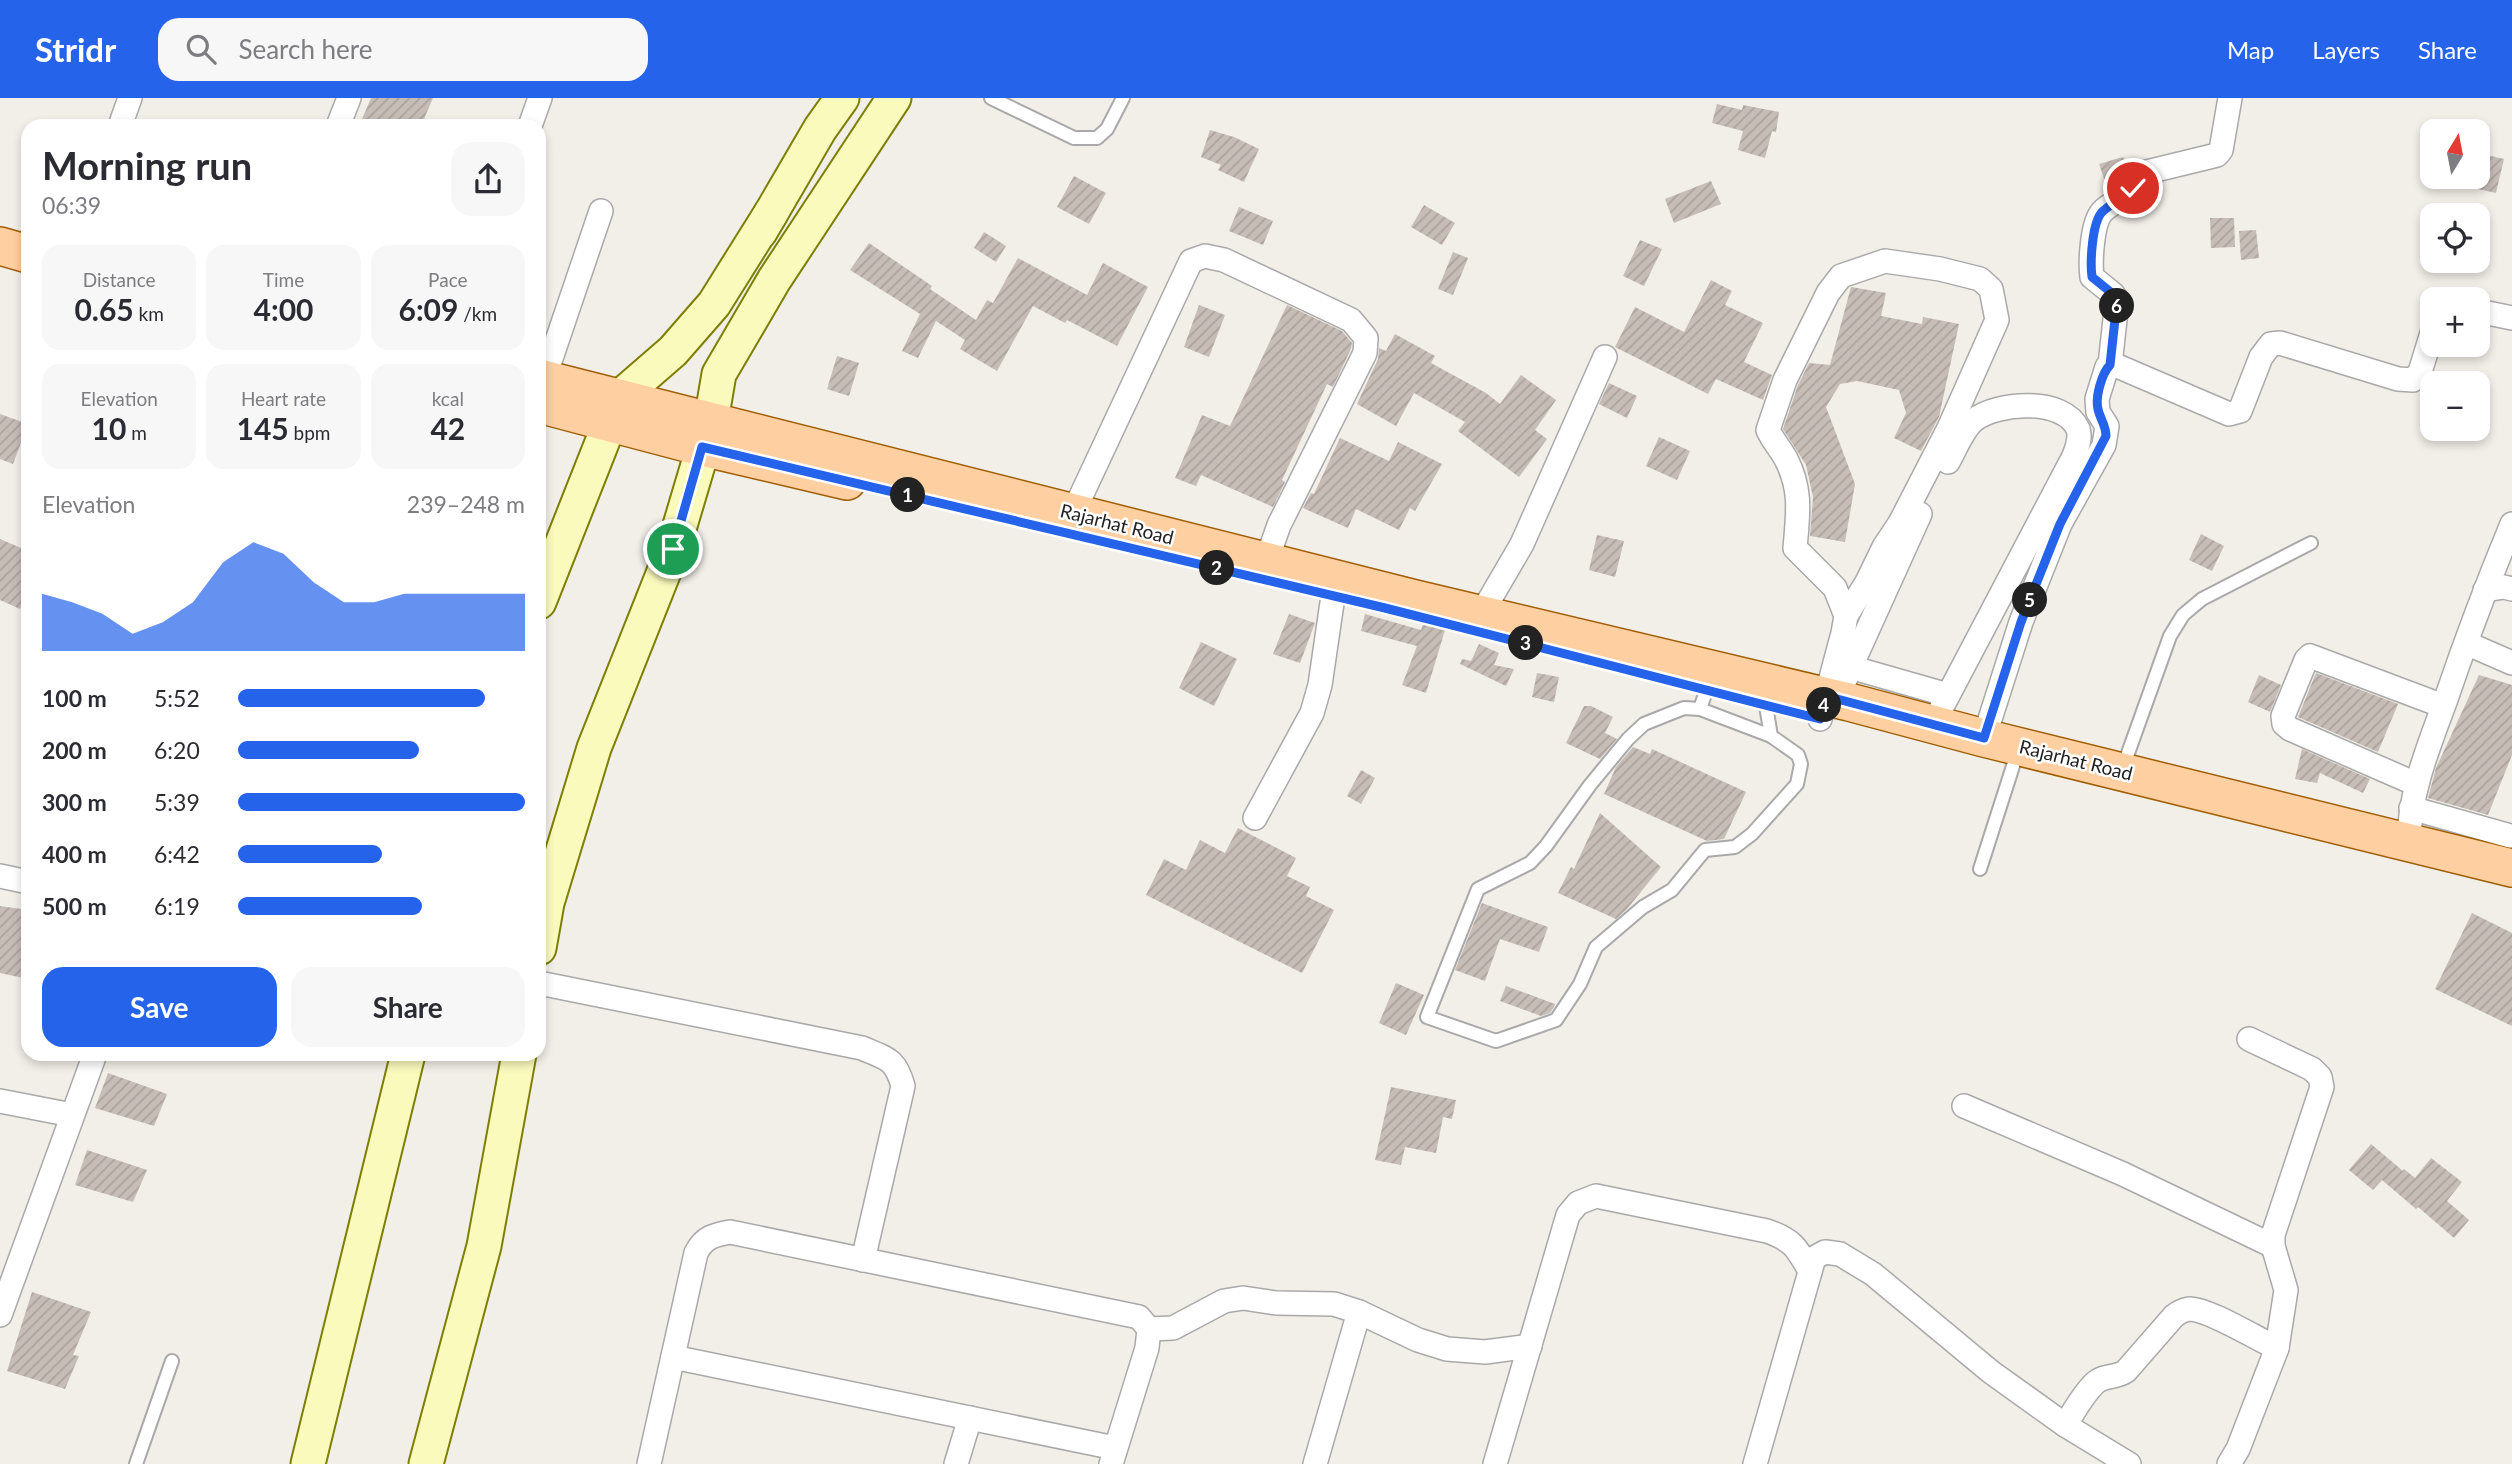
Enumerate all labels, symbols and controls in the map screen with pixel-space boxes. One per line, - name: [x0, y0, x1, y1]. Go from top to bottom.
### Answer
- search box: [158, 18, 648, 81]
- text: Stridr: [35, 29, 116, 69]
- icon: search: [182, 30, 220, 68]
- text: Search here: [238, 33, 372, 65]
- text: Map: [2227, 35, 2274, 64]
- text: Layers: [2312, 35, 2380, 64]
- text: Share: [2418, 35, 2477, 64]
- north arrow: [2420, 119, 2490, 189]
- map controls: [2420, 119, 2490, 441]
- text: Morning run: [42, 142, 252, 188]
- button: share: [451, 142, 525, 216]
- pin: [2103, 158, 2163, 218]
- icon: check: [2114, 169, 2152, 207]
- text: 06:39: [42, 191, 101, 219]
- button: locate: [2420, 203, 2490, 273]
- text: Distance: [83, 268, 156, 291]
- text: Time: [263, 268, 304, 291]
- text: Pace: [428, 268, 468, 291]
- button: +: [2420, 287, 2490, 357]
- pin: 6: [2100, 288, 2134, 324]
- text: 0.65: [74, 291, 134, 327]
- text: 4:00: [254, 291, 313, 327]
- text: 6:09: [398, 291, 458, 327]
- text: 6: [2111, 294, 2122, 317]
- text: km: [134, 302, 164, 325]
- text: /km: [458, 302, 497, 325]
- button: −: [2420, 371, 2490, 441]
- text: Elevation: [81, 387, 158, 410]
- text: Heart rate: [241, 387, 326, 410]
- text: kcal: [432, 387, 464, 410]
- text: 10: [92, 410, 126, 446]
- text: 145: [237, 410, 289, 446]
- text: 42: [430, 410, 465, 446]
- text: m: [126, 421, 147, 444]
- text: bpm: [289, 421, 330, 444]
- pin: 1: [890, 478, 926, 512]
- text: 1: [902, 483, 913, 506]
- text: Elevation: [42, 490, 135, 518]
- text: 239–248 m: [407, 490, 525, 518]
- street label: Rajarhat Road: [1058, 498, 1176, 549]
- pin: [643, 519, 703, 579]
- icon: arrive: [654, 530, 692, 568]
- pin: 2: [1200, 550, 1234, 586]
- text: 2: [1211, 556, 1222, 579]
- pin: 5: [2012, 582, 2048, 618]
- text: 5: [2024, 588, 2035, 611]
- pin: 3: [1508, 626, 1544, 660]
- text: 3: [1520, 631, 1531, 654]
- text: 100 m: [42, 684, 107, 712]
- text: 5:52: [154, 684, 200, 712]
- pin: 4: [1806, 688, 1842, 722]
- text: 4: [1818, 693, 1829, 716]
- street label: Rajarhat Road: [2017, 734, 2135, 785]
- text: 200 m: [42, 736, 107, 764]
- text: 6:20: [154, 736, 200, 764]
- text: 300 m: [42, 788, 107, 816]
- text: 5:39: [154, 788, 200, 816]
- text: 400 m: [42, 840, 107, 868]
- text: 6:42: [154, 840, 200, 868]
- text: 500 m: [42, 892, 107, 920]
- text: 6:19: [154, 892, 200, 920]
- button: Save: [42, 967, 277, 1047]
- button: Share: [291, 967, 525, 1047]

